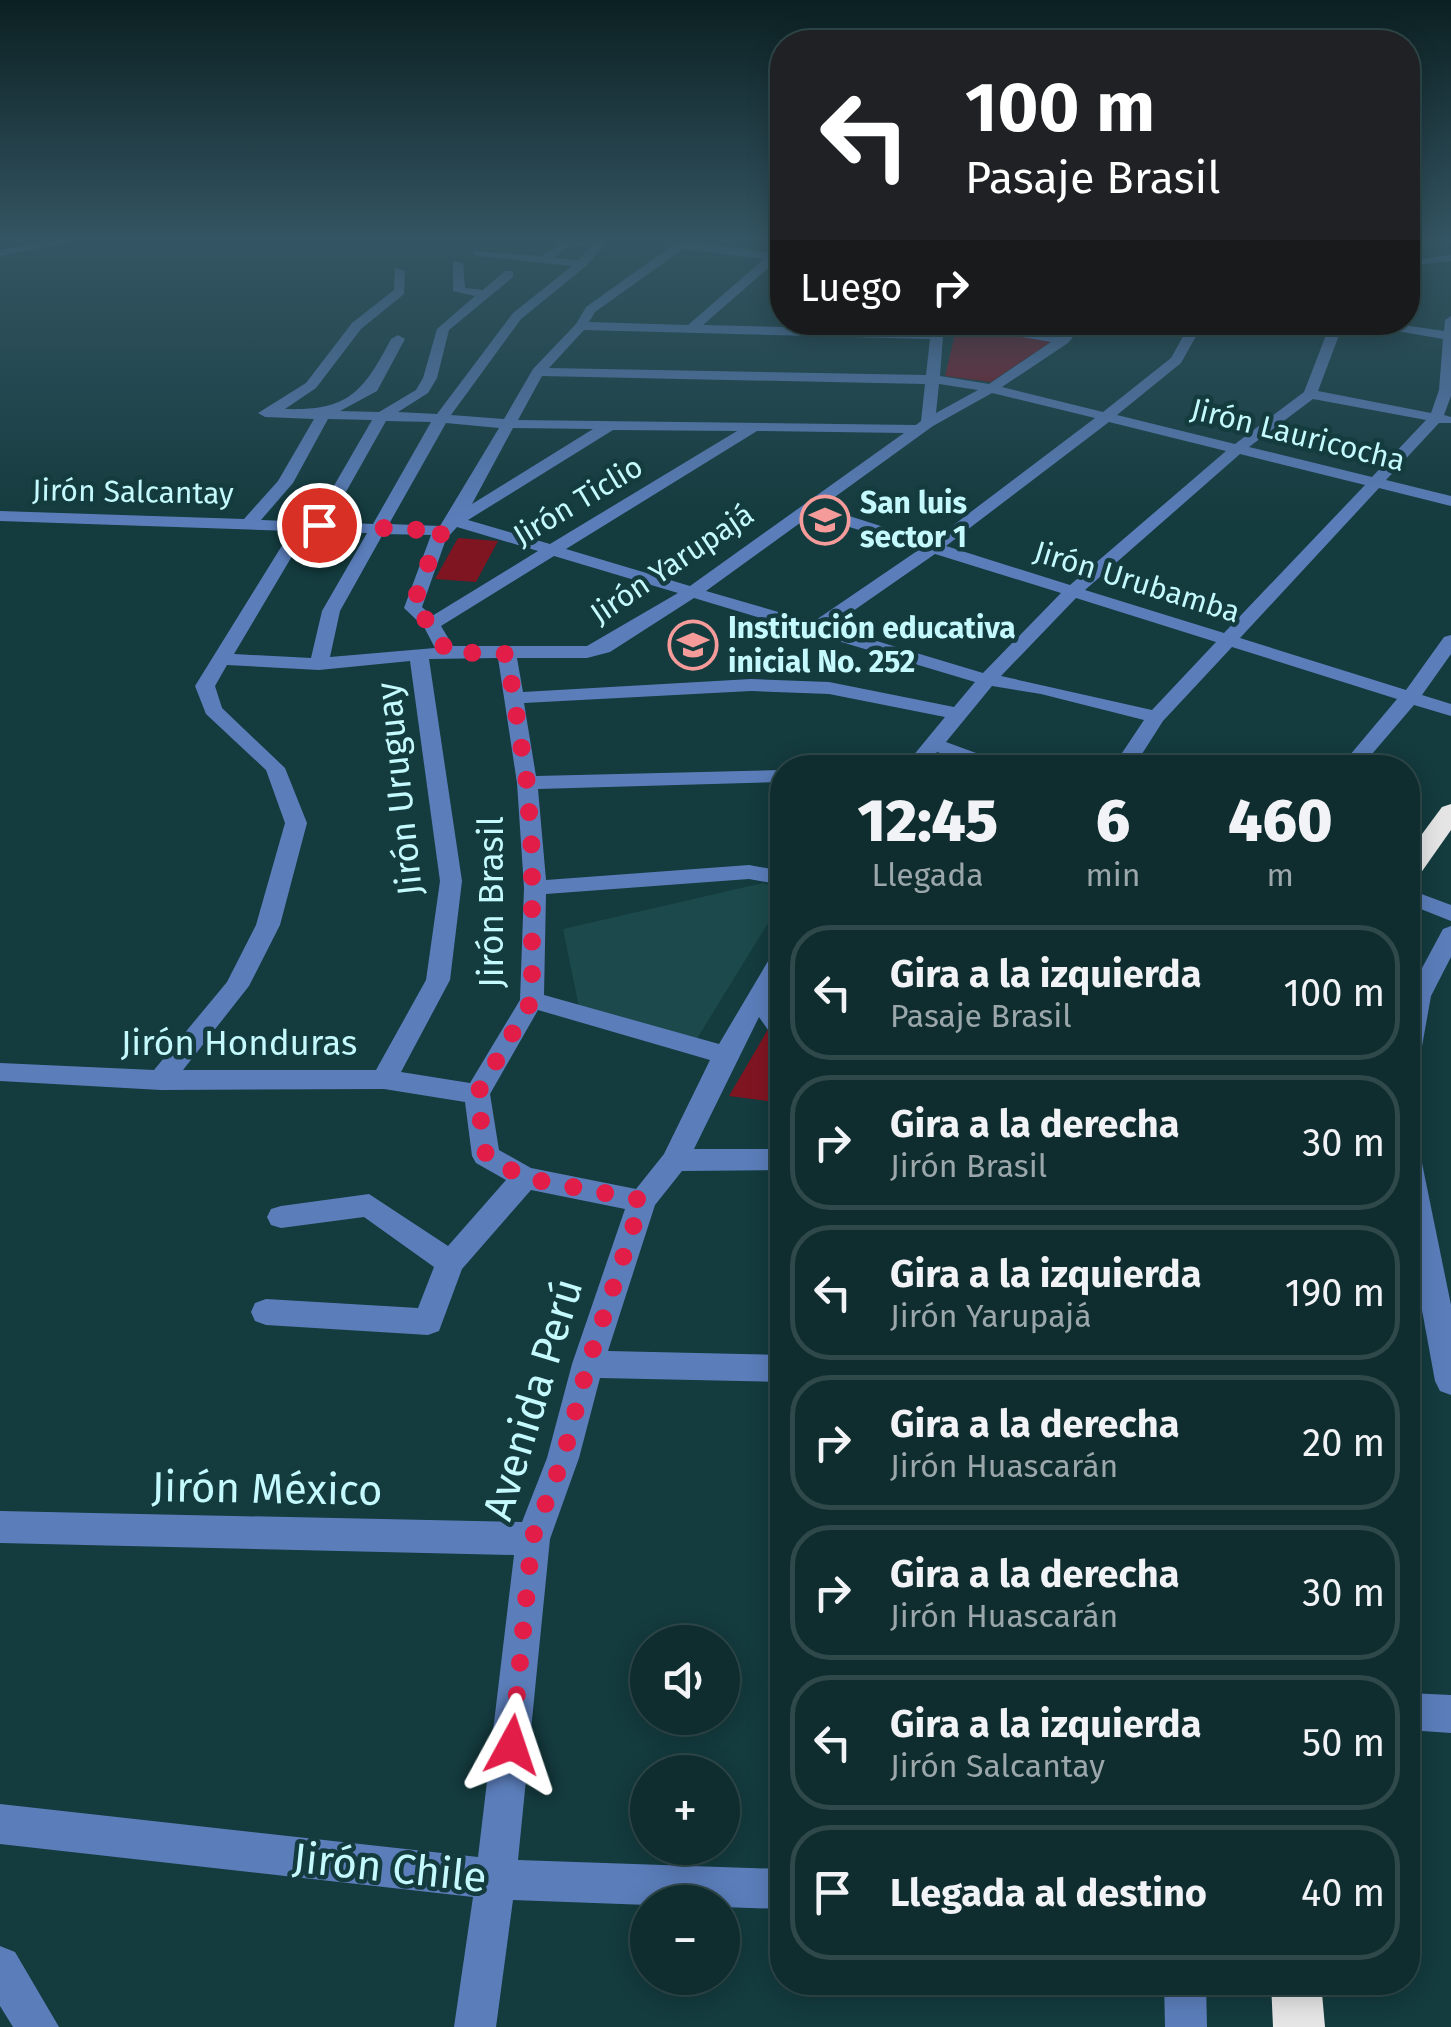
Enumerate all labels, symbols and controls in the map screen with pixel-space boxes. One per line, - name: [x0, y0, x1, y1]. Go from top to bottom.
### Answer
- text: 100 m: [965, 66, 1155, 150]
- icon: left: [800, 70, 930, 200]
- text: Pasaje Brasil: [965, 151, 1220, 205]
- icon: right: [923, 260, 978, 315]
- text: Luego: [800, 265, 903, 311]
- street label: Jirón Lauricocha: [1187, 391, 1409, 479]
- street label: Jirón Ticlio: [507, 448, 649, 554]
- street label: Jirón Salcantay: [32, 472, 234, 512]
- pin: [277, 483, 362, 568]
- place label: San luis sector 1: [860, 485, 967, 555]
- school or university icon: San luis sector 1: [799, 494, 851, 546]
- street label: Jirón Yarupajá: [584, 496, 760, 632]
- icon: arrive: [292, 498, 347, 553]
- street label: Jirón Urubamba: [1030, 534, 1244, 630]
- place label: Institución educativa inicial No. 252: [728, 610, 1016, 680]
- school or university icon: Institución educativa inicial No. 252: [667, 619, 719, 671]
- street label: Jirón Uruguay: [367, 680, 431, 898]
- text: 12:45: [857, 785, 998, 857]
- text: 6: [1096, 785, 1130, 857]
- text: 460: [1228, 785, 1333, 857]
- street label: Jirón Brasil: [470, 816, 512, 988]
- text: Llegada: [872, 856, 984, 894]
- text: min: [1085, 856, 1141, 894]
- text: m: [1267, 856, 1294, 894]
- text: Gira a la izquierda: [890, 951, 1202, 997]
- icon: left: [805, 965, 860, 1020]
- text: 100 m: [1284, 970, 1385, 1016]
- text: Pasaje Brasil: [890, 997, 1072, 1035]
- street label: Jirón Honduras: [121, 1022, 357, 1064]
- text: Gira a la derecha: [890, 1101, 1180, 1147]
- icon: right: [805, 1115, 860, 1170]
- text: 30 m: [1302, 1120, 1385, 1166]
- text: Jirón Brasil: [890, 1147, 1047, 1185]
- text: Gira a la izquierda: [890, 1251, 1202, 1297]
- icon: left: [805, 1265, 860, 1320]
- text: 190 m: [1285, 1270, 1385, 1316]
- street label: Avenida Perú: [473, 1273, 593, 1526]
- text: Jirón Yarupajá: [890, 1297, 1092, 1335]
- text: Gira a la derecha: [890, 1401, 1180, 1447]
- icon: right: [805, 1415, 860, 1470]
- text: 20 m: [1302, 1420, 1385, 1466]
- text: Jirón Huascarán: [890, 1447, 1118, 1485]
- street label: Jirón México: [151, 1462, 383, 1516]
- text: Gira a la derecha: [890, 1551, 1180, 1597]
- icon: right: [805, 1565, 860, 1620]
- text: 30 m: [1302, 1570, 1385, 1616]
- text: Jirón Huascarán: [890, 1597, 1118, 1635]
- map controls: [630, 1625, 740, 1995]
- button: sound: [630, 1625, 740, 1735]
- position arrow: [460, 1693, 564, 1797]
- text: Gira a la izquierda: [890, 1701, 1202, 1747]
- icon: left: [805, 1715, 860, 1770]
- text: 50 m: [1302, 1720, 1385, 1766]
- text: Jirón Salcantay: [890, 1747, 1105, 1785]
- button: +: [630, 1755, 740, 1865]
- street label: Jirón Chile: [291, 1833, 489, 1903]
- icon: arrive: [805, 1865, 860, 1920]
- text: Llegada al destino: [890, 1870, 1207, 1916]
- text: 40 m: [1301, 1870, 1385, 1916]
- button: −: [630, 1885, 740, 1995]

